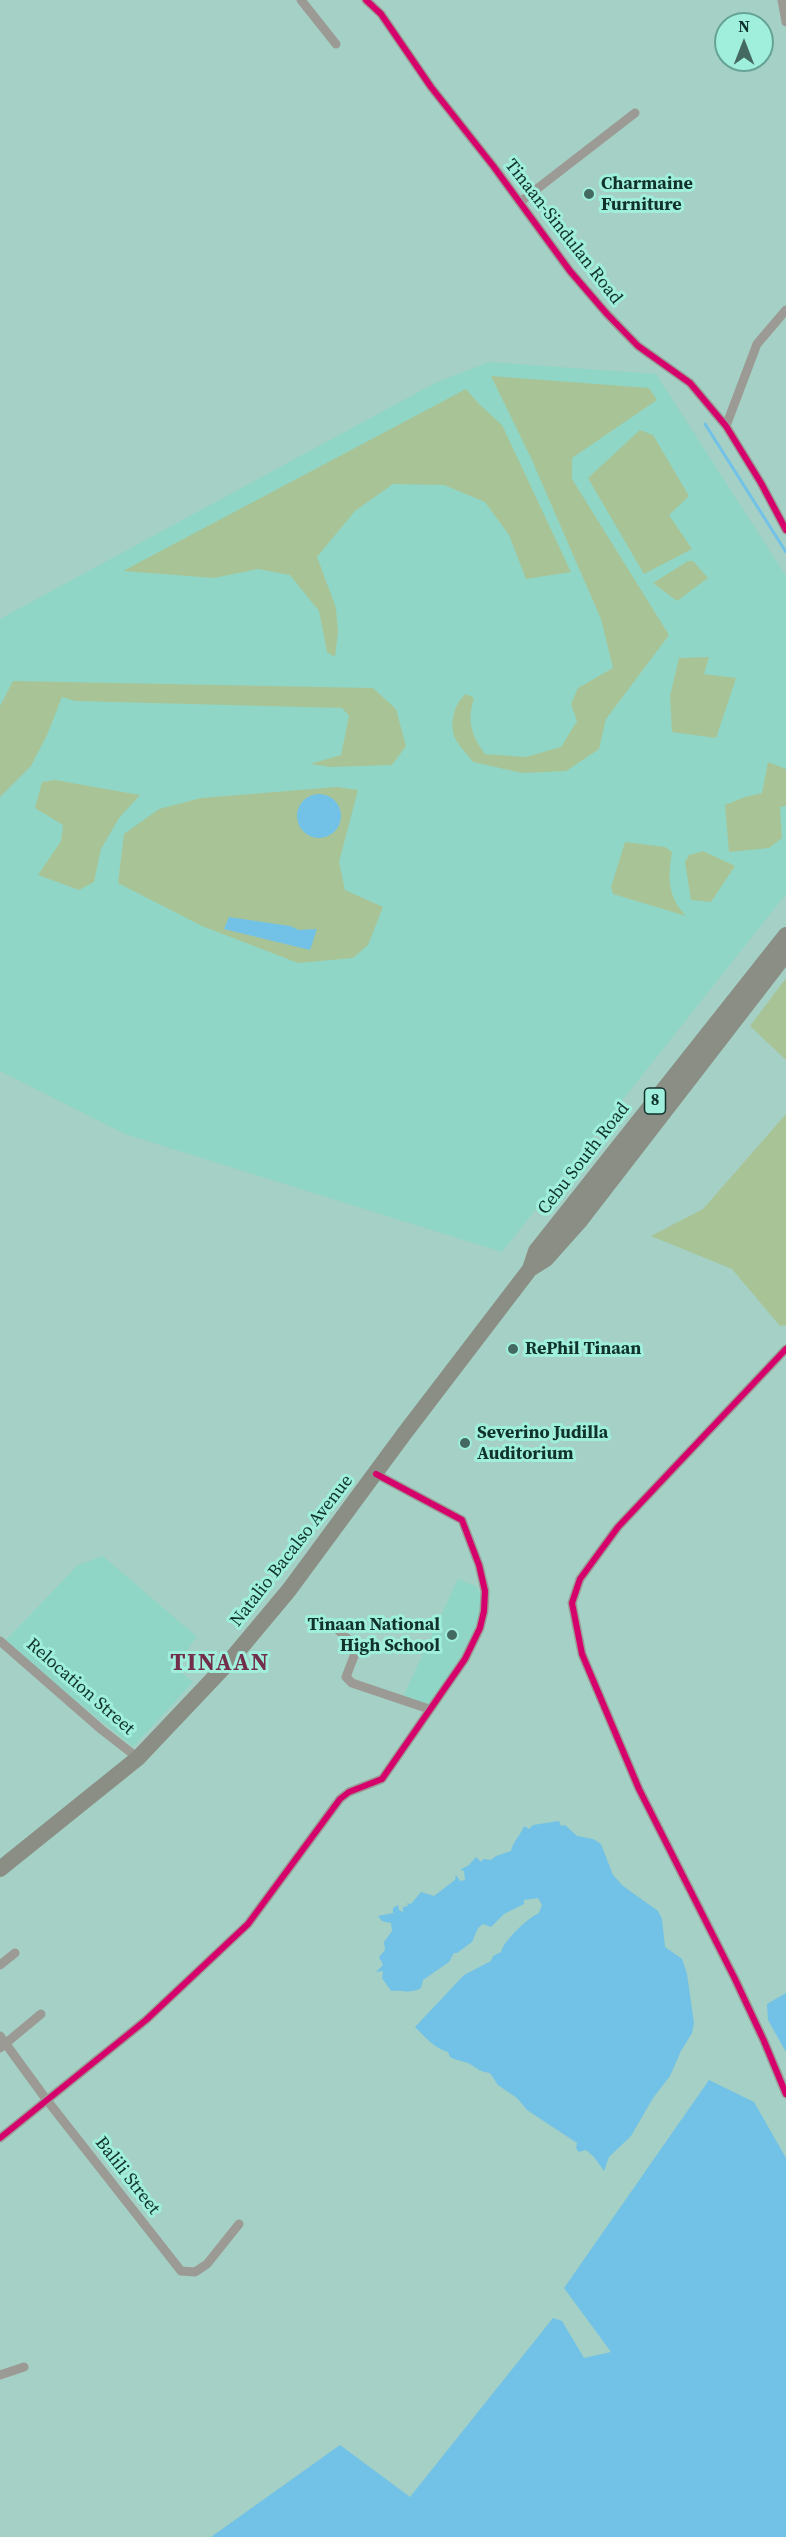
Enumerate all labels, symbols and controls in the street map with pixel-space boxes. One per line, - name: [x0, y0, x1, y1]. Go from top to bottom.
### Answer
- north arrow: [714, 12, 774, 72]
- text: N: [738, 15, 750, 37]
- street label: Tinaan-Sindulan Road: [500, 155, 626, 309]
- place label: Charmaine Furniture: [601, 173, 693, 216]
- marker: Charmaine Furniture: [582, 187, 596, 201]
- road number: 8: [644, 1088, 666, 1114]
- street label: Cebu South Road: [534, 1099, 634, 1219]
- place label: RePhil Tinaan: [525, 1338, 641, 1360]
- marker: RePhil Tinaan: [506, 1342, 520, 1356]
- place label: Severino Judilla Auditorium: [477, 1422, 608, 1464]
- marker: Severino Judilla Auditorium: [458, 1436, 472, 1450]
- street label: Natalio Bacalso Avenue: [226, 1471, 358, 1631]
- place label: Tinaan National High School: [308, 1614, 440, 1656]
- marker: Tinaan National High School: [445, 1628, 459, 1642]
- street label: Relocation Street: [21, 1634, 139, 1740]
- district label: TINAAN: [170, 1650, 270, 1678]
- street label: Balili Street: [90, 2133, 164, 2219]

